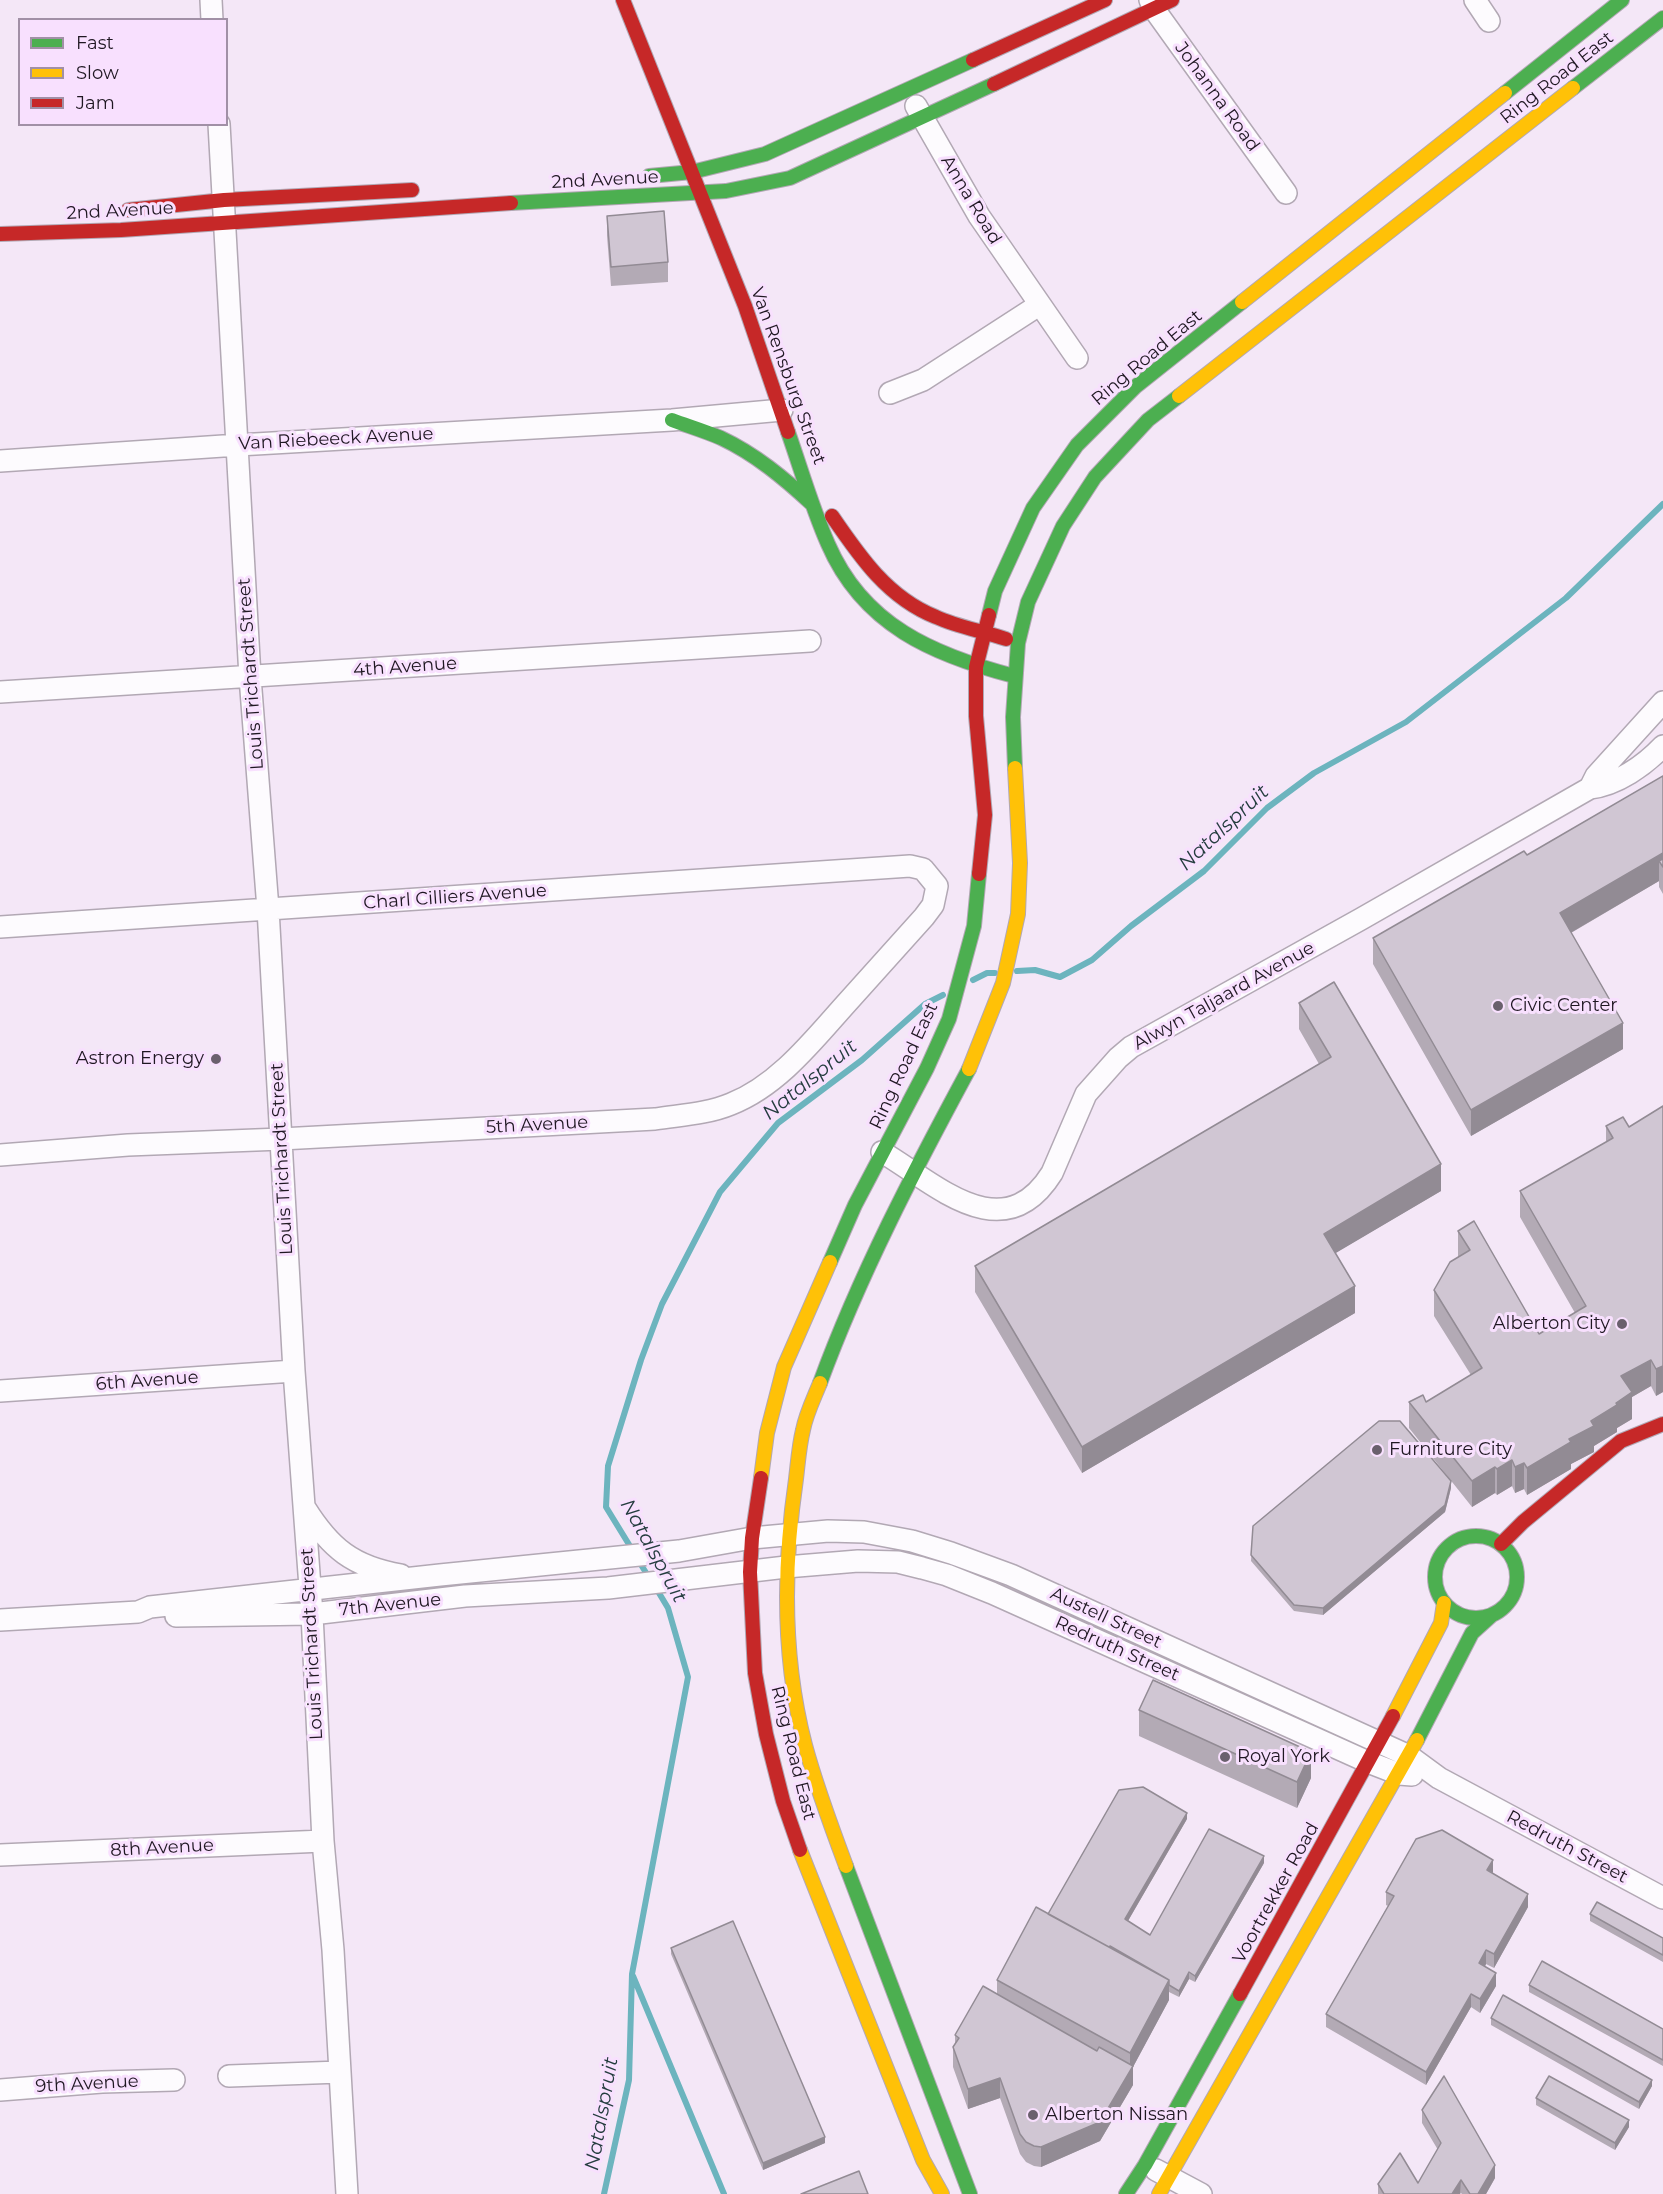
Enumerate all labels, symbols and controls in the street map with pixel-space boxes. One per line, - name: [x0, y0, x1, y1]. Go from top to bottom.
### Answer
- legend: [18, 18, 228, 126]
- street label: Ring Road East: [1496, 27, 1618, 129]
- text: Fast: [76, 32, 114, 54]
- street label: Johanna Road: [1170, 38, 1264, 156]
- text: Slow: [76, 62, 119, 84]
- text: Jam: [76, 92, 115, 114]
- street label: Anna Road: [936, 152, 1006, 248]
- street label: 2nd Avenue: [551, 166, 659, 194]
- street label: 2nd Avenue: [66, 197, 174, 225]
- street label: Van Rensburg Street: [746, 285, 830, 467]
- street label: Ring Road East: [1087, 306, 1207, 410]
- street label: Van Riebeeck Avenue: [238, 423, 434, 455]
- street label: Louis Trichardt Street: [234, 577, 268, 771]
- street label: 4th Avenue: [352, 653, 458, 681]
- water label: Natalspruit: [1174, 780, 1274, 876]
- street label: Charl Cilliers Avenue: [363, 880, 547, 914]
- street label: Alwyn Taljaard Avenue: [1130, 937, 1318, 1055]
- place label: Civic Center: [1510, 995, 1618, 1017]
- street label: Ring Road East: [865, 999, 943, 1133]
- marker: Civic Center: [1491, 999, 1505, 1013]
- water label: Natalspruit: [758, 1035, 862, 1125]
- place label: Astron Energy: [76, 1048, 204, 1070]
- marker: Astron Energy: [209, 1052, 223, 1066]
- street label: Louis Trichardt Street: [266, 1062, 298, 1256]
- street label: 5th Avenue: [485, 1112, 589, 1138]
- place label: Alberton City: [1493, 1313, 1610, 1335]
- marker: Alberton City: [1615, 1317, 1629, 1331]
- street label: 6th Avenue: [95, 1367, 199, 1395]
- place label: Furniture City: [1389, 1439, 1512, 1461]
- marker: Furniture City: [1370, 1443, 1384, 1457]
- water label: Natalspruit: [615, 1495, 691, 1607]
- street label: Louis Trichardt Street: [296, 1547, 328, 1741]
- street label: Austell Street: [1047, 1583, 1165, 1653]
- street label: 7th Avenue: [338, 1589, 442, 1621]
- street label: Redruth Street: [1051, 1612, 1183, 1686]
- street label: Ring Road East: [766, 1684, 820, 1822]
- place label: Royal York: [1237, 1746, 1330, 1768]
- marker: Royal York: [1218, 1750, 1232, 1764]
- street label: Redruth Street: [1503, 1806, 1631, 1888]
- street label: Voortrekker Road: [1228, 1819, 1324, 1967]
- street label: 8th Avenue: [110, 1835, 214, 1861]
- water label: Natalspruit: [580, 2055, 624, 2173]
- street label: 9th Avenue: [35, 2071, 139, 2097]
- place label: Alberton Nissan: [1045, 2104, 1188, 2126]
- marker: Alberton Nissan: [1026, 2108, 1040, 2122]

